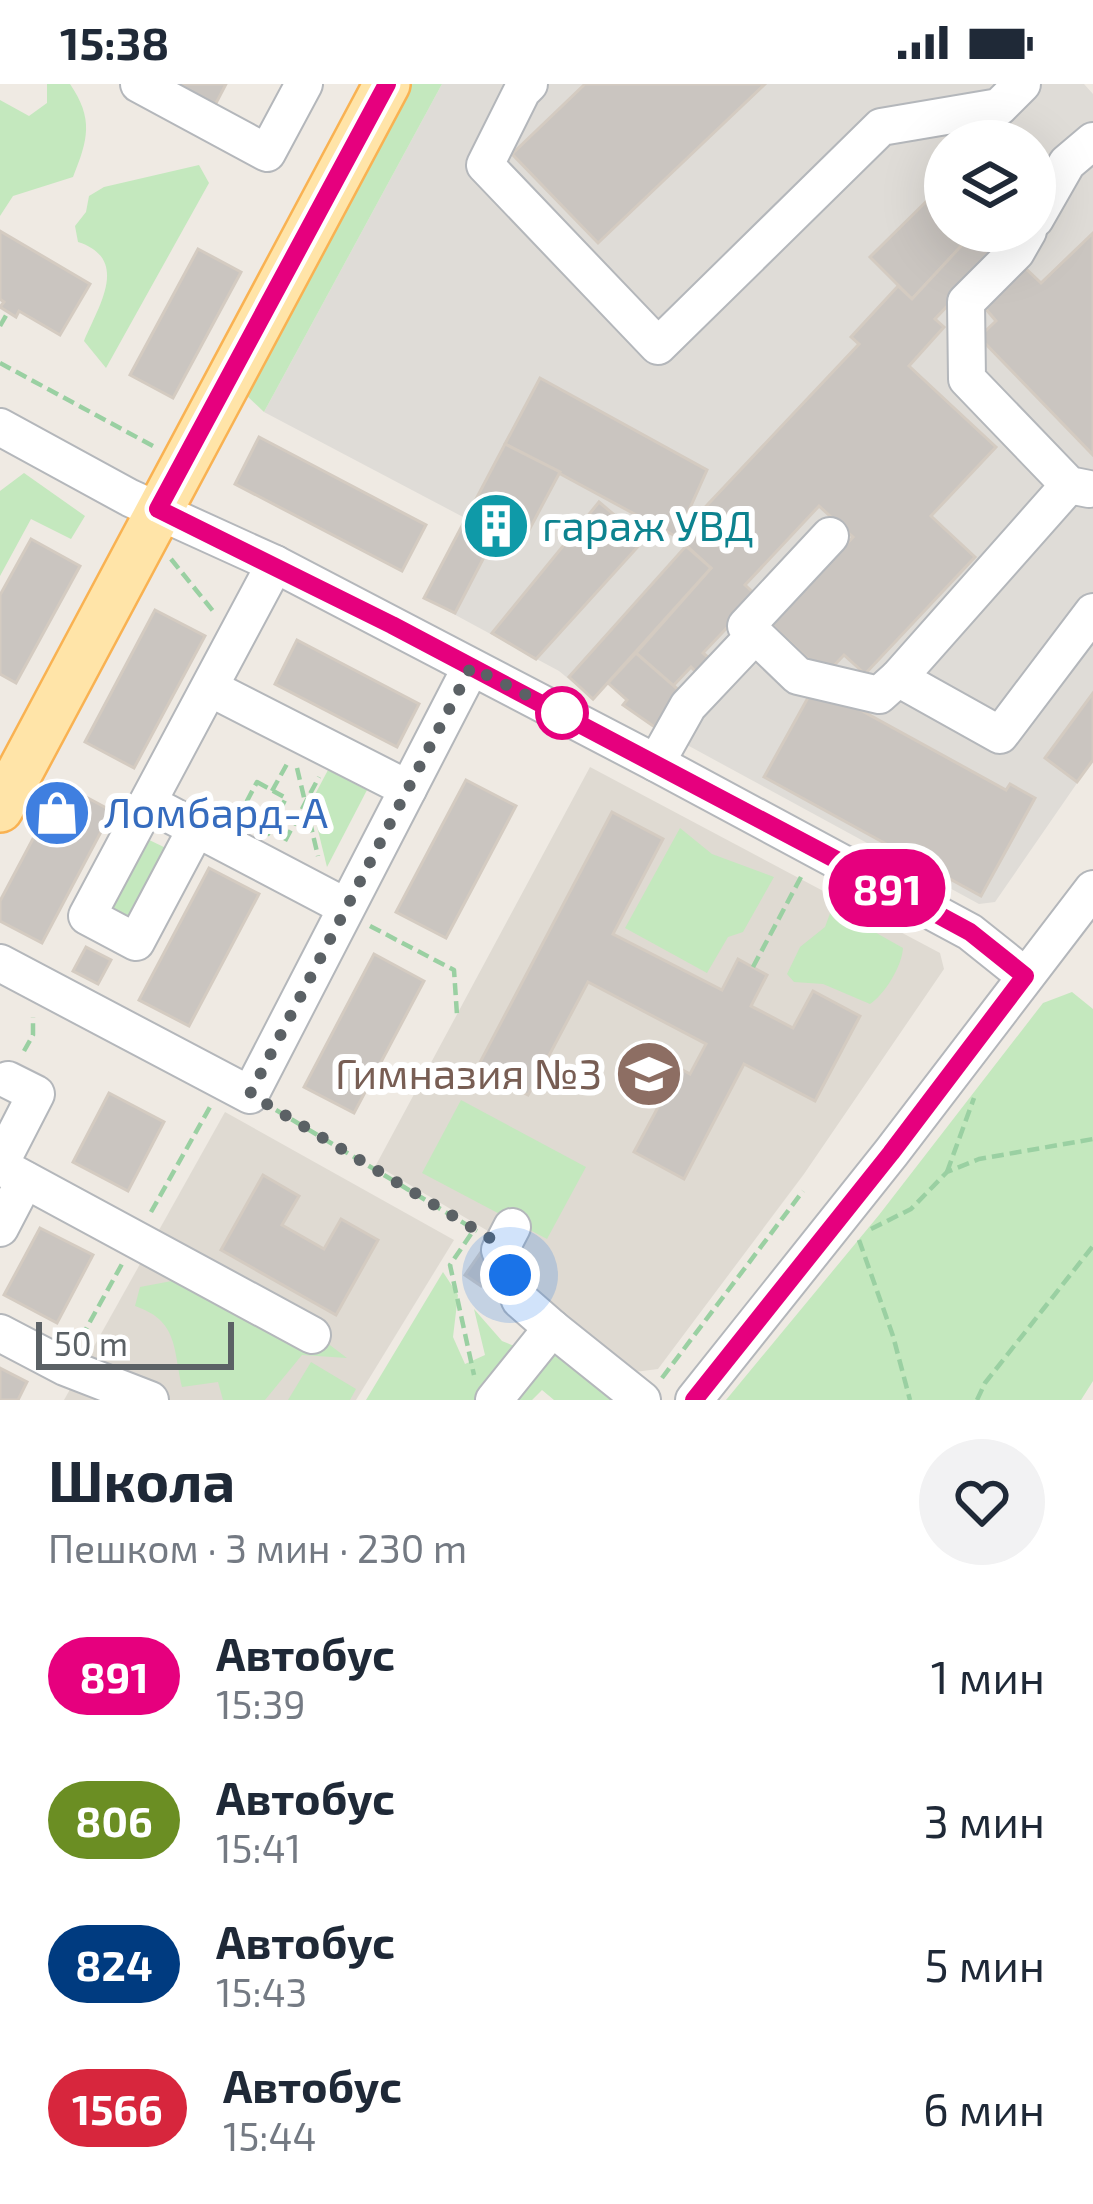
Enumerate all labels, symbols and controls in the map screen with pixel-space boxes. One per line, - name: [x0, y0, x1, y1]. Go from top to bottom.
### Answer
- text: 15:38: [60, 15, 169, 69]
- map controls: [924, 120, 1056, 252]
- button: layers: [924, 120, 1056, 252]
- building icon: гараж УВД: [461, 491, 531, 561]
- place label: гараж УВД: [542, 499, 754, 549]
- unlabelled marker: [537, 688, 587, 738]
- shop icon: Ломбард-А: [22, 778, 92, 848]
- place label: Ломбард-А: [104, 786, 328, 836]
- line badge: 891: [818, 849, 956, 927]
- text: 891: [852, 863, 922, 913]
- school or university icon: Гимназия №3: [614, 1039, 684, 1109]
- place label: Гимназия №3: [335, 1047, 602, 1097]
- your location: [480, 1245, 540, 1305]
- scale bar: [36, 1316, 234, 1369]
- text: 50 m: [54, 1323, 128, 1363]
- button: heart: [919, 1439, 1045, 1565]
- text: Школа: [48, 1445, 235, 1513]
- text: Пешком · 3 мин · 230 m: [48, 1524, 467, 1571]
- text: Автобус: [216, 1626, 395, 1680]
- text: 1 мин: [931, 1649, 1045, 1703]
- text: 891: [79, 1651, 149, 1701]
- text: 15:39: [216, 1680, 306, 1727]
- text: Автобус: [216, 1770, 395, 1824]
- text: 3 мин: [924, 1793, 1045, 1847]
- text: 806: [75, 1795, 153, 1845]
- text: 15:41: [216, 1824, 301, 1871]
- text: Автобус: [216, 1914, 395, 1968]
- text: 5 мин: [925, 1937, 1045, 1991]
- text: 824: [75, 1939, 153, 1989]
- text: 15:43: [216, 1968, 307, 2015]
- text: Автобус: [223, 2058, 402, 2112]
- text: 6 мин: [923, 2081, 1045, 2135]
- text: 1566: [72, 2083, 163, 2133]
- text: 15:44: [223, 2112, 317, 2159]

